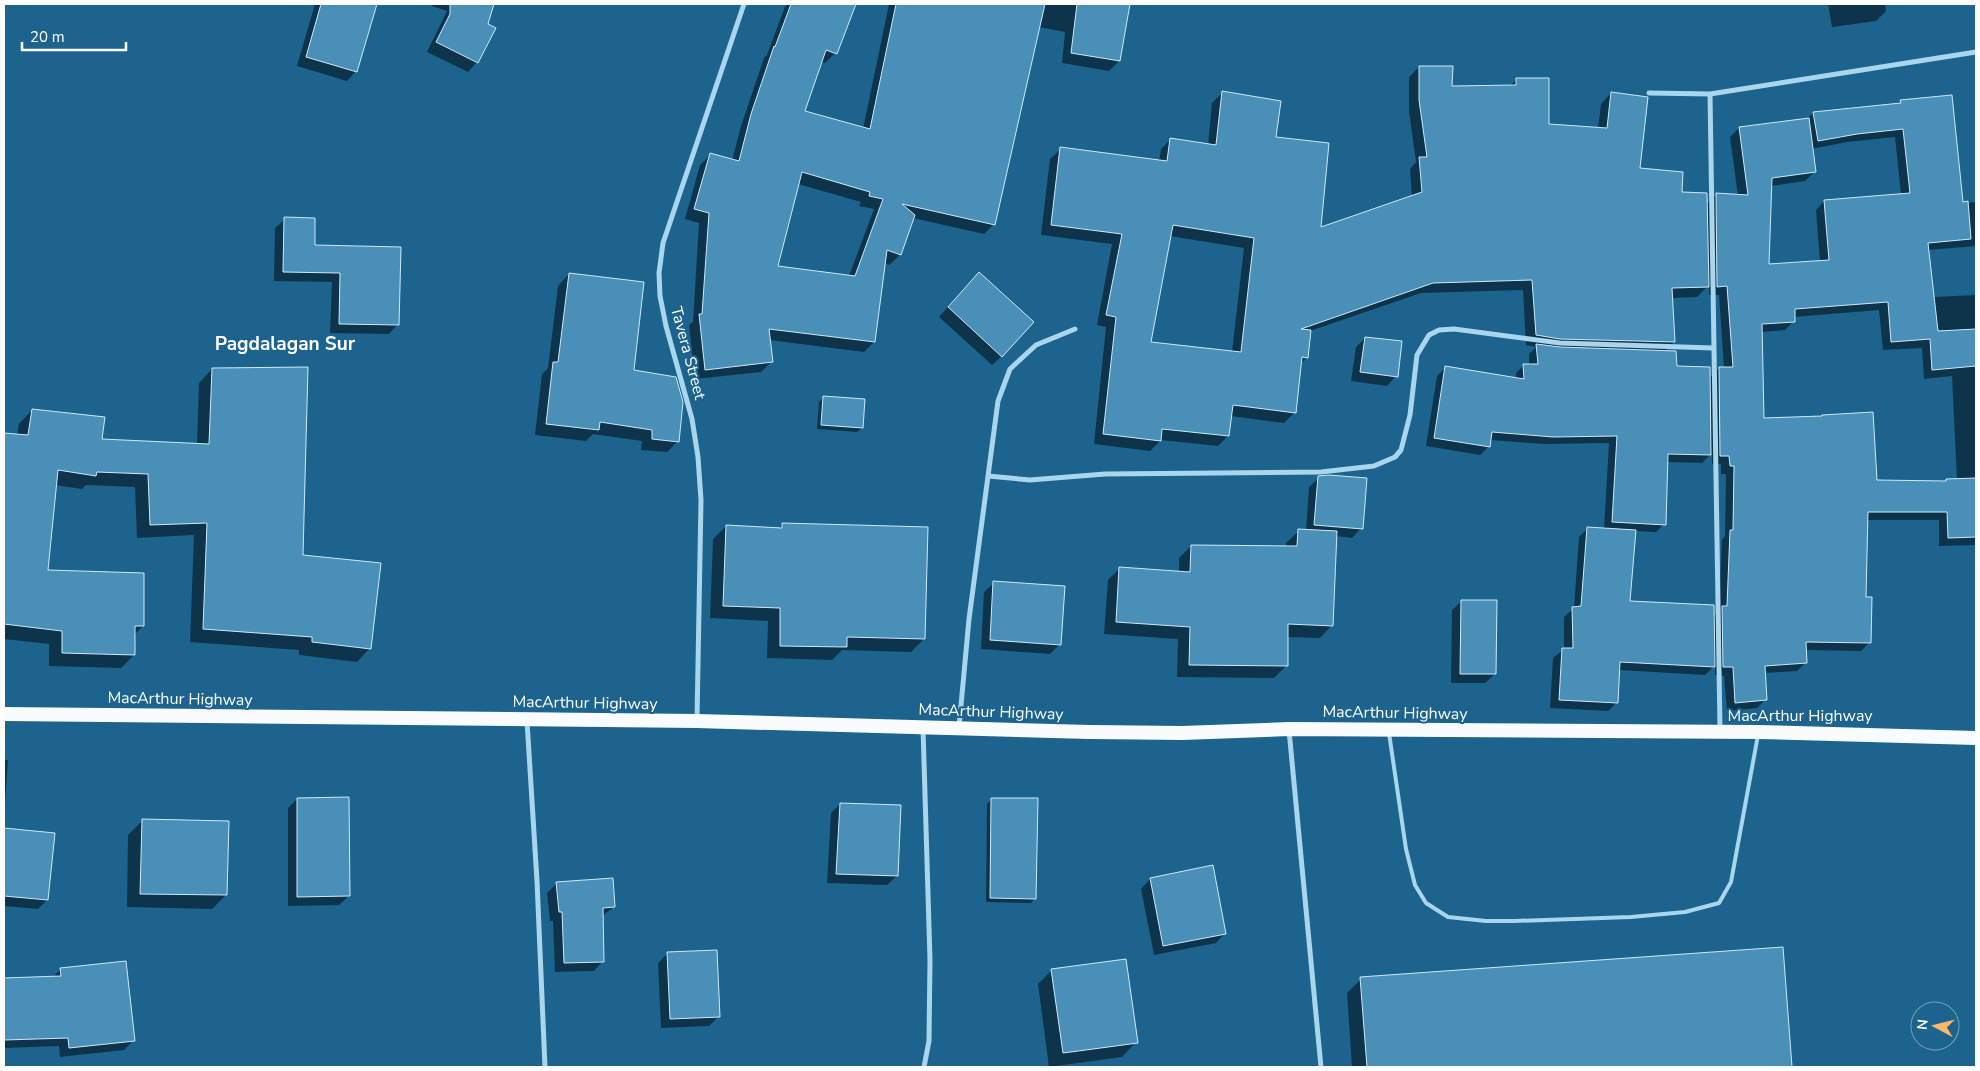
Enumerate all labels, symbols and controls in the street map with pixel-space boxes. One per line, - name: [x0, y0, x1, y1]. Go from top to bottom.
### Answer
- scale bar: [22, 20, 126, 52]
- text: 20 m: [30, 27, 65, 47]
- street label: Tavera Street: [665, 304, 711, 402]
- district label: Pagdalagan Sur: [215, 331, 356, 357]
- street label: MacArthur Highway: [107, 687, 253, 711]
- street label: MacArthur Highway: [512, 691, 658, 715]
- street label: MacArthur Highway: [918, 698, 1065, 726]
- street label: MacArthur Highway: [1322, 701, 1468, 725]
- street label: MacArthur Highway: [1727, 705, 1873, 727]
- north arrow: [1910, 1001, 1960, 1051]
- text: N: [1913, 1018, 1933, 1031]

